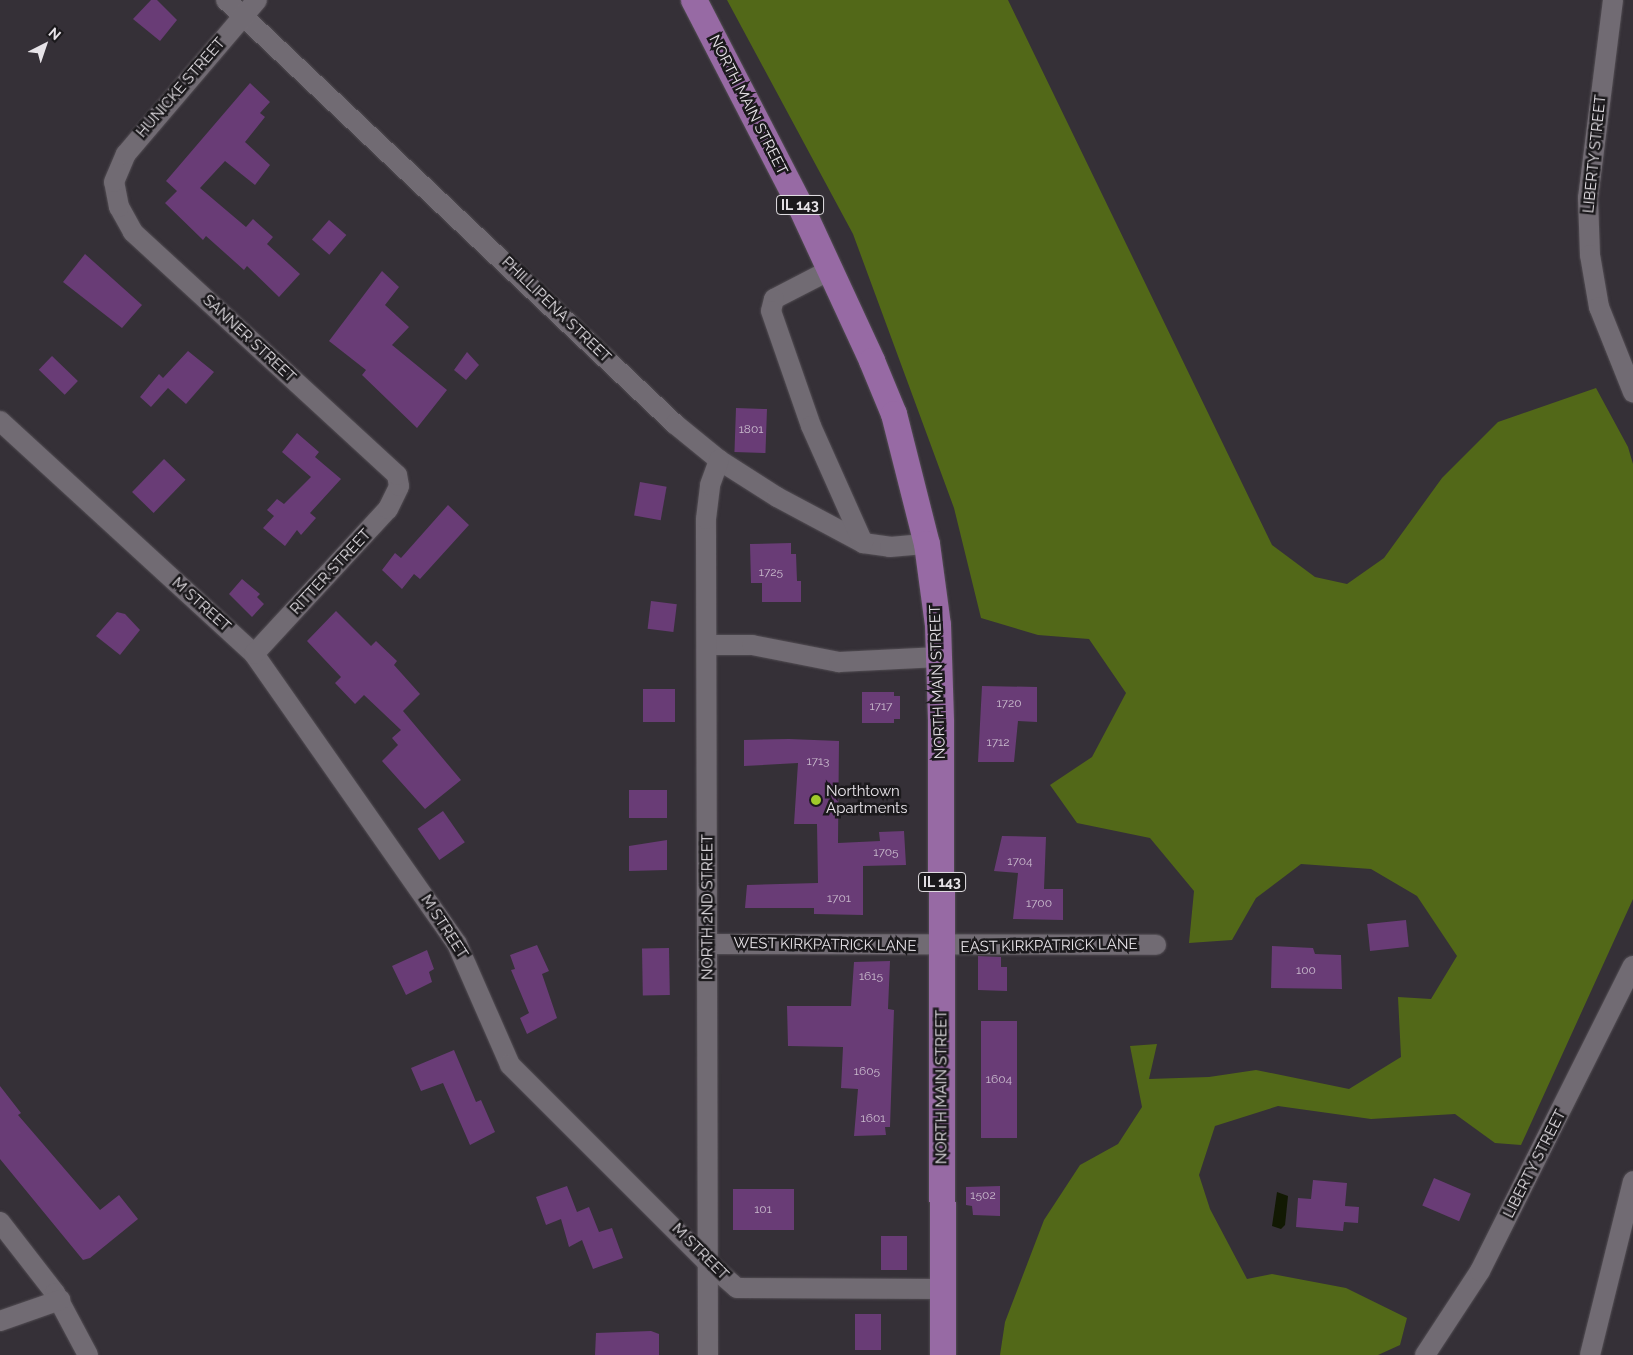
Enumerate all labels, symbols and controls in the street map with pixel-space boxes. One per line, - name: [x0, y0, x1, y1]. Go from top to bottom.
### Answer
- north arrow: [20, 20, 70, 70]
- text: N: [46, 24, 64, 43]
- street label: NORTH MAIN STREET: [705, 32, 791, 178]
- street label: HUNICKE STREET: [133, 35, 229, 141]
- street label: LIBERTY STREET: [1580, 94, 1610, 214]
- road number: IL 143: [775, 194, 825, 216]
- street label: PHILLIPENA STREET: [498, 253, 614, 367]
- street label: SANNER STREET: [199, 291, 299, 387]
- house number: 1801: [739, 423, 763, 437]
- street label: RITTER STREET: [287, 526, 375, 618]
- house number: 1725: [759, 566, 783, 580]
- street label: M STREET: [168, 574, 234, 636]
- street label: NORTH MAIN STREET: [926, 605, 950, 759]
- house number: 1720: [996, 697, 1022, 711]
- house number: 1717: [870, 700, 892, 714]
- house number: 1712: [987, 736, 1009, 750]
- house number: 1713: [806, 755, 830, 769]
- place label: Northtown Apartments: [826, 782, 907, 817]
- marker: Northtown Apartments: [810, 794, 822, 806]
- street label: NORTH 2ND STREET: [699, 834, 717, 980]
- house number: 1705: [873, 846, 899, 860]
- house number: 1704: [1007, 855, 1033, 869]
- road number: IL 143: [917, 870, 967, 894]
- street label: M STREET: [417, 892, 471, 962]
- house number: 1701: [827, 892, 851, 906]
- house number: 1700: [1026, 897, 1052, 911]
- street label: WEST KIRKPATRICK LANE: [733, 934, 917, 956]
- street label: EAST KIRKPATRICK LANE: [960, 935, 1138, 957]
- house number: 100: [1296, 964, 1316, 978]
- house number: 1615: [859, 970, 883, 984]
- street label: NORTH MAIN STREET: [933, 1010, 951, 1164]
- house number: 1605: [854, 1065, 880, 1079]
- house number: 1604: [986, 1073, 1012, 1087]
- street label: LIBERTY STREET: [1500, 1107, 1570, 1221]
- house number: 1601: [861, 1112, 885, 1126]
- house number: 1502: [970, 1189, 996, 1203]
- house number: 101: [754, 1203, 772, 1217]
- street label: M STREET: [668, 1220, 732, 1284]

